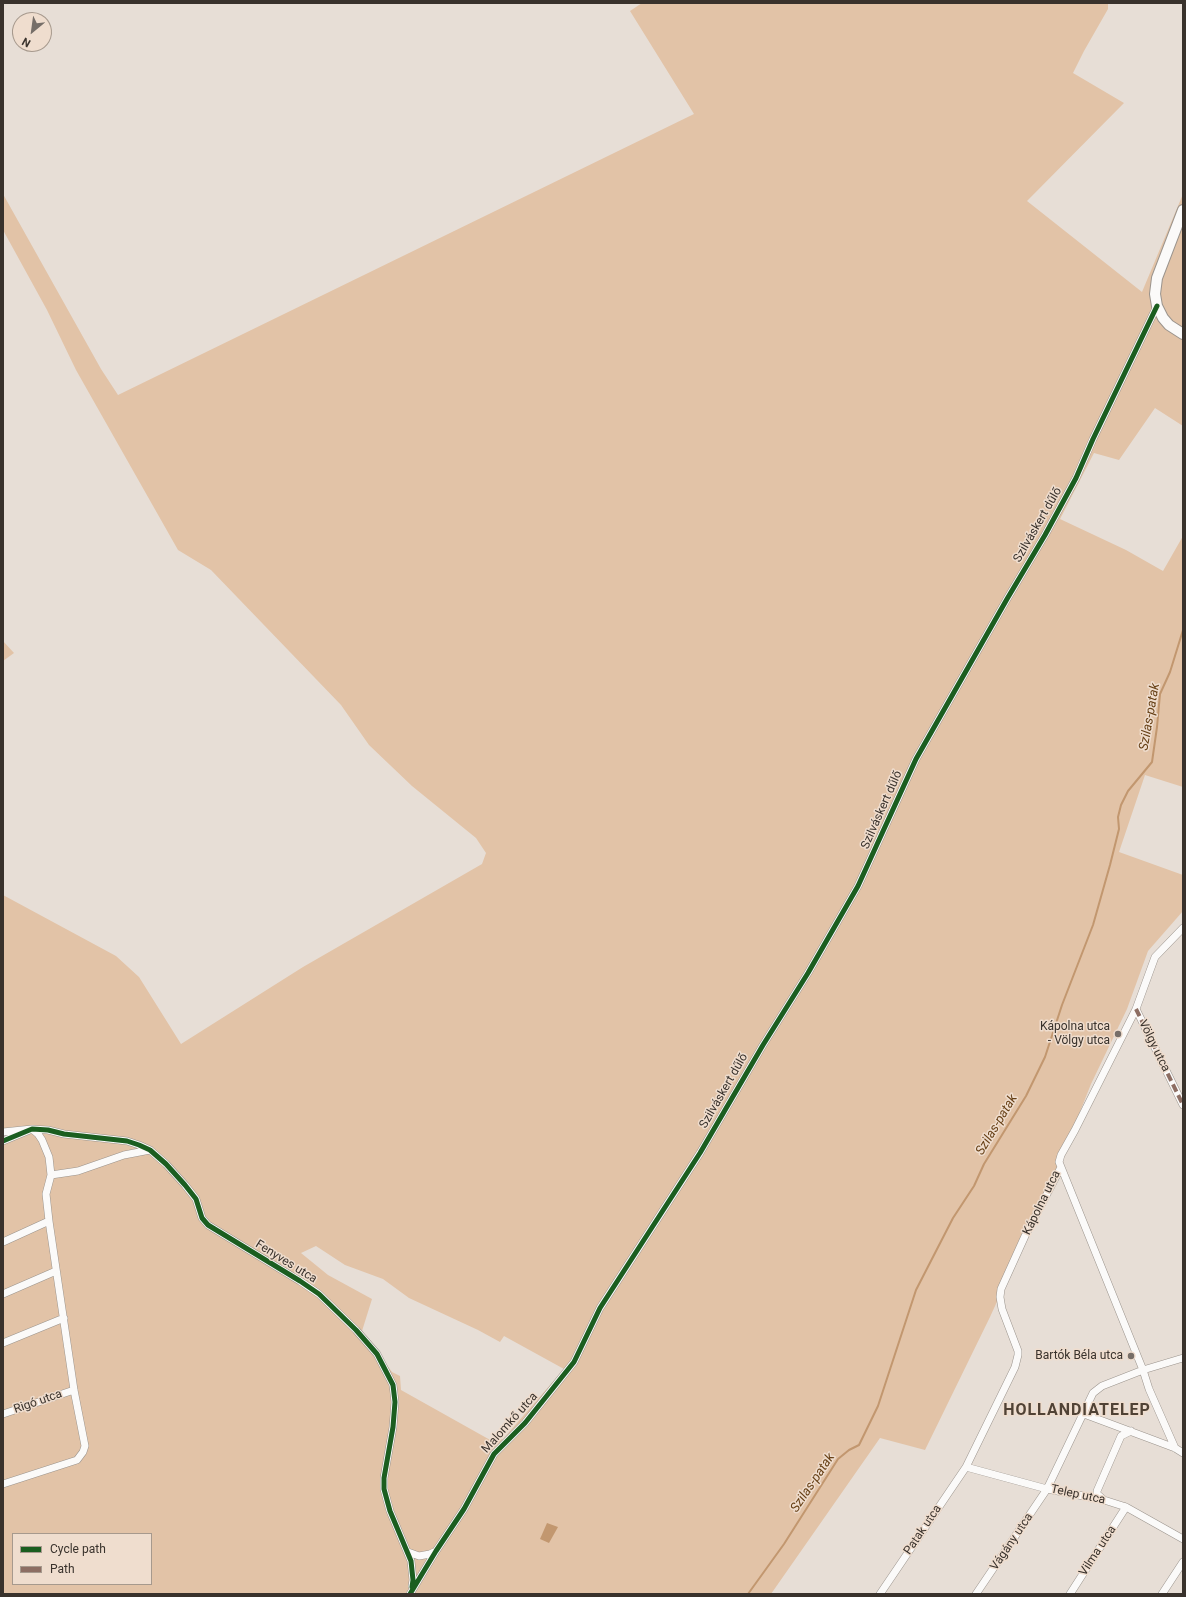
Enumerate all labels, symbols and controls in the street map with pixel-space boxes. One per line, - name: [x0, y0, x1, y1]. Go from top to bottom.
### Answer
- north arrow: [12, 12, 52, 52]
- text: N: [20, 34, 33, 50]
- street label: Szilváskert dűlő: [1011, 485, 1065, 565]
- water label: Szilas-patak: [1136, 682, 1164, 752]
- street label: Szilváskert dűlő: [858, 769, 906, 851]
- street label: Völgy utca: [1135, 1018, 1173, 1074]
- place label: Kápolna utca - Völgy utca: [1040, 1020, 1110, 1048]
- marker: Kápolna utca - Völgy utca: [1113, 1029, 1123, 1039]
- street label: Szilváskert dűlő: [697, 1051, 751, 1131]
- water label: Szilas-patak: [973, 1092, 1021, 1158]
- street label: Kápolna utca: [1020, 1168, 1064, 1238]
- street label: Fenyves utca: [253, 1237, 319, 1287]
- place label: Bartók Béla utca: [1035, 1349, 1123, 1363]
- marker: Bartók Béla utca: [1126, 1351, 1136, 1361]
- street label: Rigó utca: [12, 1387, 64, 1417]
- street label: Malomkő utca: [479, 1390, 541, 1456]
- district label: HOLLANDIATELEP: [1003, 1401, 1151, 1421]
- water label: Szilas-patak: [788, 1450, 838, 1516]
- street label: Telep utca: [1049, 1482, 1107, 1508]
- street label: Patak utca: [901, 1502, 945, 1558]
- street label: Vágány utca: [988, 1511, 1036, 1573]
- street label: Vilma utca: [1076, 1523, 1120, 1579]
- legend: [12, 1533, 152, 1585]
- text: Cycle path: [50, 1542, 106, 1556]
- text: Path: [50, 1562, 75, 1576]

